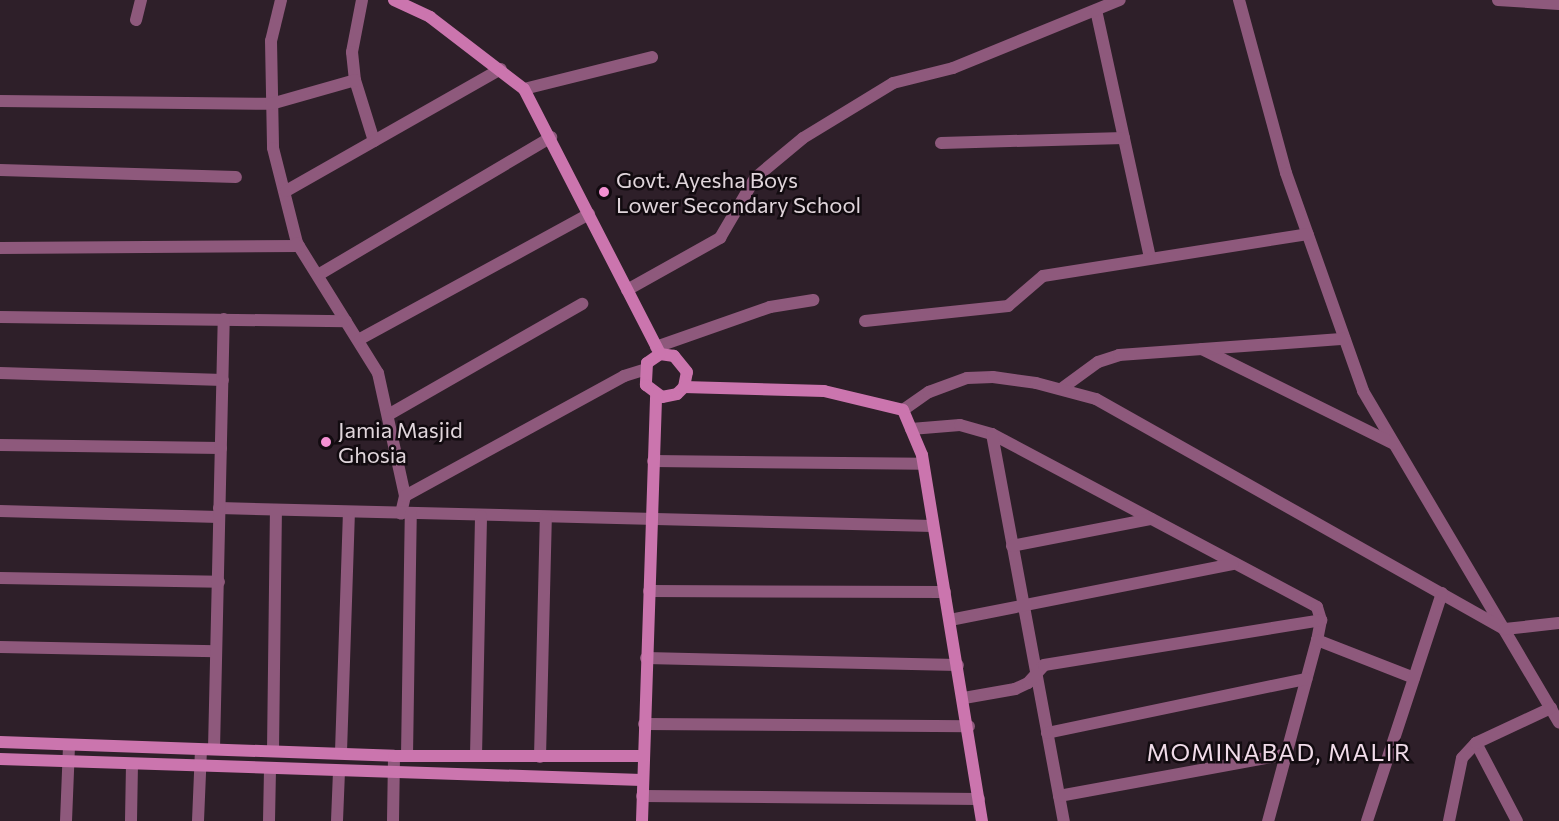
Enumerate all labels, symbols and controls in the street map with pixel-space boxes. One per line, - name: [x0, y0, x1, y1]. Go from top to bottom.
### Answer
- place label: Govt. Ayesha Boys Lower Secondary School: [616, 166, 861, 218]
- marker: Govt. Ayesha Boys Lower Secondary School: [597, 185, 611, 199]
- place label: Jamia Masjid Ghosia: [338, 416, 463, 468]
- marker: Jamia Masjid Ghosia: [319, 435, 333, 449]
- district label: MOMINABAD, MALIR: [1146, 738, 1412, 766]

